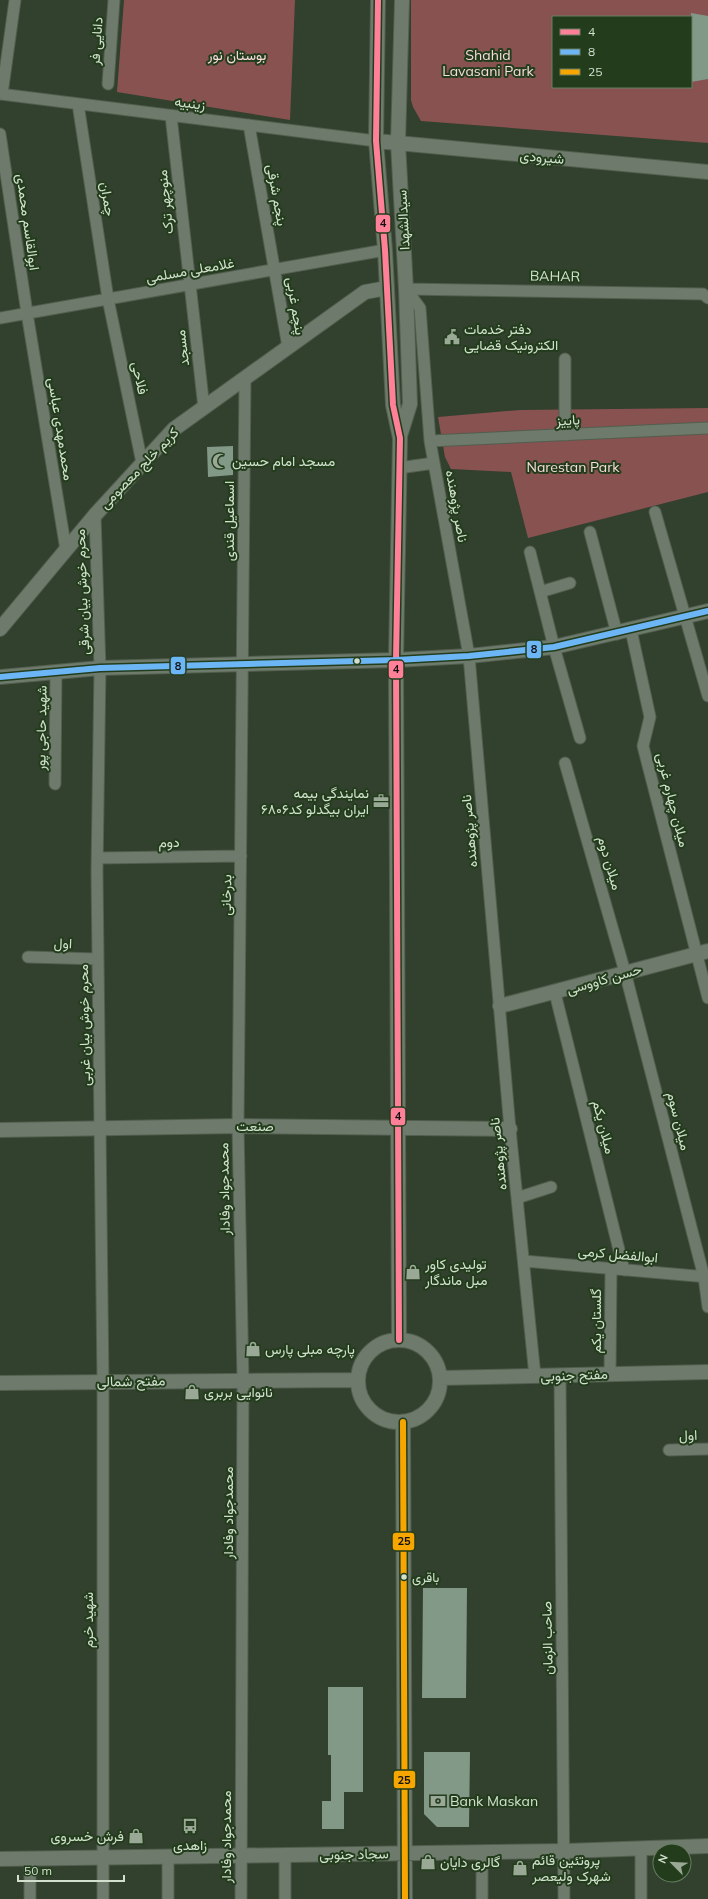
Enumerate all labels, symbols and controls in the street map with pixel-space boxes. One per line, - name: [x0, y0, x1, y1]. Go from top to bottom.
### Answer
- street label: دانایی فر: [85, 16, 107, 67]
- legend: [552, 16, 692, 88]
- text: 4: [588, 24, 595, 39]
- text: 8: [588, 44, 595, 59]
- park label: بوستان نور: [207, 46, 266, 64]
- park label: Shahid Lavasani Park: [442, 46, 535, 80]
- text: 25: [588, 64, 602, 79]
- street label: زینبیه: [173, 92, 207, 114]
- street label: شیرودی: [519, 146, 565, 168]
- street label: پنجم شرقی: [262, 163, 291, 227]
- street label: منوچهر ترک: [153, 169, 178, 235]
- street label: ابوالقاسم محمدی: [12, 173, 44, 271]
- street label: چمران: [95, 181, 120, 218]
- street label: سیدالشهدا: [392, 189, 414, 251]
- line badge: 4: [375, 214, 391, 233]
- text: 4: [380, 216, 387, 230]
- street label: غلامعلی مسلمی: [144, 253, 236, 287]
- street label: BAHAR: [530, 267, 581, 285]
- street label: پنچم غربی: [282, 276, 309, 336]
- place label: دفتر خدمات الکترونیک قضایی: [464, 320, 558, 354]
- public building icon: دفتر خدمات الکترونیک قضایی: [443, 328, 461, 346]
- street label: مسجد: [171, 329, 193, 367]
- street label: فلاحی: [128, 360, 152, 396]
- street label: محمدمهدی عباسی: [44, 376, 78, 482]
- street label: پاییز: [555, 410, 580, 431]
- street label: کریم خلج معصومی: [96, 424, 184, 514]
- mosque icon: مسجد امام حسین: [211, 452, 229, 470]
- place label: مسجد امام حسین: [232, 452, 335, 470]
- park label: Narestan Park: [527, 458, 620, 476]
- street label: ناصر پژوهنده: [441, 468, 472, 544]
- street label: اسماعیل قندی: [220, 481, 238, 561]
- street label: محرم خوش بیان شرقی: [71, 529, 93, 655]
- line badge: 8: [526, 640, 542, 659]
- text: 8: [531, 642, 538, 656]
- line badge: 8: [170, 656, 186, 675]
- unlabelled marker: [352, 656, 362, 666]
- text: 8: [175, 659, 182, 673]
- line badge: 4: [388, 660, 404, 679]
- text: 4: [393, 662, 400, 676]
- street label: شهید حاجی پور: [31, 685, 52, 772]
- street label: میلان چهارم غربی: [652, 751, 693, 849]
- place label: نمایندگی بیمه ایران بیگدلو کد۶۸۰۶: [261, 784, 369, 818]
- office icon: نمایندگی بیمه ایران بیگدلو کد۶۸۰۶: [372, 792, 390, 810]
- street label: ناصر پژوهنده: [457, 794, 482, 868]
- street label: دوم: [158, 833, 180, 851]
- street label: میلان دوم: [594, 834, 626, 892]
- street label: بدرخانی: [217, 874, 235, 916]
- street label: اول: [53, 934, 73, 953]
- street label: حسن کاووسی: [564, 960, 644, 998]
- street label: محرم خوش بیان غربی: [74, 964, 94, 1086]
- street label: میلان سوم: [663, 1090, 695, 1152]
- street label: میلان یکم: [589, 1098, 619, 1156]
- line badge: 4: [390, 1107, 406, 1126]
- text: 4: [395, 1109, 402, 1123]
- street label: صنعت: [236, 1117, 274, 1135]
- street label: ناصر پژوهنده: [485, 1117, 512, 1191]
- street label: محمدجواد وفادار: [214, 1142, 234, 1237]
- street label: ابوالفضل کرمی: [577, 1242, 659, 1266]
- place label: تولیدی کاور مبل ماندگار: [424, 1255, 487, 1289]
- shop icon: تولیدی کاور مبل ماندگار: [404, 1263, 422, 1281]
- street label: گلستان یکم: [587, 1288, 605, 1354]
- shop icon: پارچه مبلی پارس: [244, 1340, 262, 1358]
- place label: پارچه مبلی پارس: [265, 1340, 355, 1359]
- street label: مفتح جنوبی: [540, 1365, 608, 1387]
- street label: مفتح شمالی: [97, 1371, 165, 1393]
- shop icon: نانوایی بربری: [183, 1383, 201, 1401]
- place label: نانوایی بربری: [204, 1383, 273, 1401]
- street label: اول: [678, 1426, 698, 1445]
- street label: محمدجواد وفادار: [219, 1467, 237, 1560]
- line badge: 25: [392, 1532, 415, 1551]
- text: 25: [397, 1534, 411, 1548]
- place label: باقری: [412, 1569, 440, 1586]
- marker: باقری: [399, 1572, 409, 1582]
- street label: شهید خرم: [79, 1592, 97, 1648]
- street label: صاحب الزمان: [537, 1601, 557, 1675]
- line badge: 25: [393, 1770, 416, 1789]
- text: 25: [397, 1773, 411, 1787]
- street label: محمدجواد وفادار: [217, 1791, 235, 1884]
- bank icon: Bank Maskan: [429, 1792, 447, 1810]
- place label: Bank Maskan: [450, 1792, 538, 1810]
- bus stop icon: زاهدی: [181, 1817, 199, 1835]
- place label: فرش خسروى: [51, 1827, 124, 1845]
- shop icon: فرش خسروى: [127, 1827, 145, 1845]
- place label: زاهدی: [173, 1836, 207, 1854]
- north arrow: [652, 1843, 692, 1883]
- street label: سجاد جنوبی: [319, 1844, 389, 1864]
- place label: پروتئین قائم شهرک ولیعصر: [531, 1851, 611, 1885]
- text: N: [655, 1852, 671, 1866]
- shop icon: گالری دایان: [419, 1853, 437, 1871]
- place label: گالری دایان: [440, 1853, 500, 1871]
- scale bar: [18, 1857, 124, 1883]
- shop icon: پروتئین قائم شهرک ولیعصر: [511, 1859, 529, 1877]
- text: 50 m: [24, 1863, 52, 1878]

